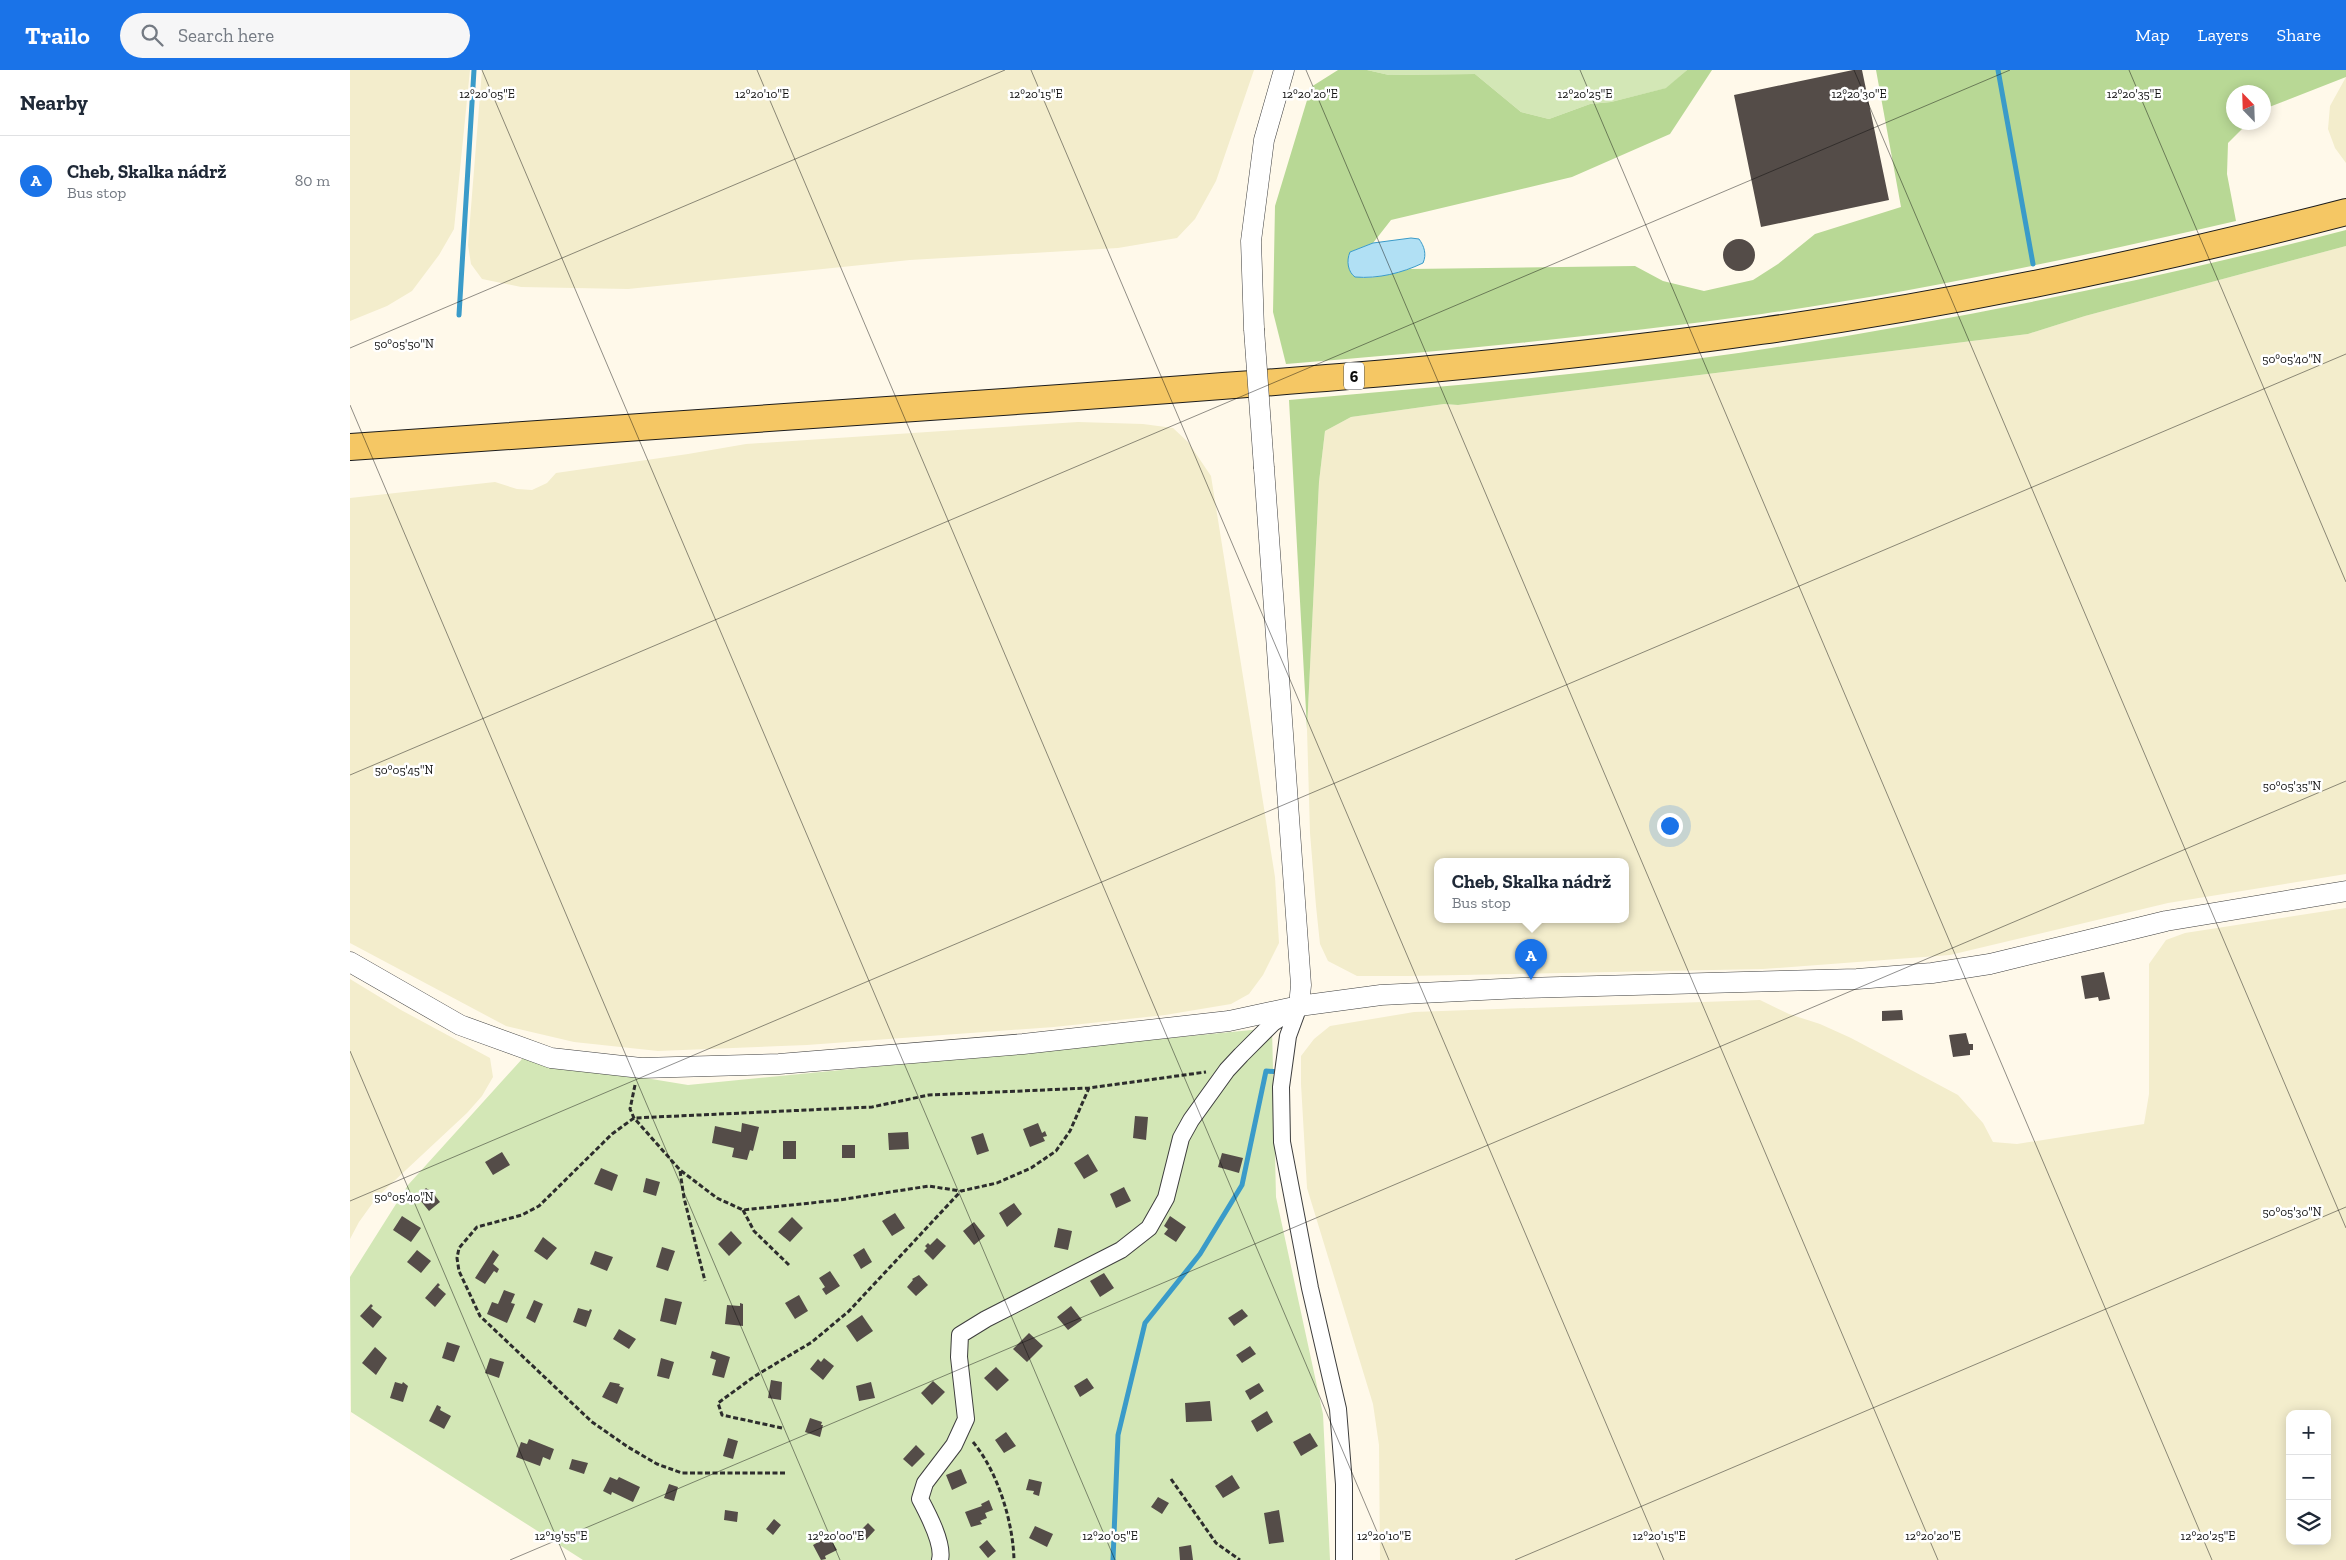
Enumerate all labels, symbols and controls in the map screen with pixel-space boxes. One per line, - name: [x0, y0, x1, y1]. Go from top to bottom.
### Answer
- search box: [120, 13, 470, 58]
- text: Trailo: [25, 21, 90, 50]
- icon: search: [138, 21, 166, 49]
- text: Search here: [178, 24, 274, 47]
- text: Map: [2135, 24, 2170, 46]
- text: Layers: [2198, 24, 2249, 46]
- text: Share: [2277, 24, 2321, 46]
- north arrow: [2226, 85, 2271, 130]
- text: 12°20'05"E: [459, 87, 515, 101]
- text: 12°20'10"E: [735, 87, 789, 101]
- text: 12°20'15"E: [1009, 87, 1063, 101]
- text: 12°20'20"E: [1282, 87, 1338, 101]
- text: 12°20'25"E: [1558, 87, 1612, 101]
- text: 12°20'30"E: [1831, 87, 1887, 101]
- text: 12°20'35"E: [2107, 87, 2161, 101]
- text: Nearby: [20, 90, 88, 115]
- text: Cheb, Skalka nádrž: [67, 160, 227, 183]
- text: A: [31, 171, 42, 190]
- text: 80 m: [295, 171, 330, 190]
- text: Bus stop: [67, 183, 126, 202]
- text: 50°05'50"N: [374, 337, 434, 351]
- text: 50°05'40"N: [2262, 352, 2322, 366]
- road number: 6: [1344, 362, 1364, 390]
- text: 50°05'45"N: [375, 763, 433, 777]
- text: 50°05'35"N: [2263, 779, 2321, 793]
- your location: [1657, 813, 1683, 839]
- popup: [1434, 858, 1629, 923]
- text: Cheb, Skalka nádrž: [1452, 870, 1611, 893]
- text: Bus stop: [1452, 893, 1511, 912]
- pin: A: [1515, 939, 1547, 980]
- text: 50°05'40"N: [374, 1190, 434, 1204]
- text: 50°05'30"N: [2262, 1205, 2322, 1219]
- map controls: [2286, 1410, 2331, 1545]
- button: +: [2286, 1410, 2331, 1455]
- button: −: [2286, 1455, 2331, 1500]
- button: layers: [2286, 1500, 2331, 1545]
- text: 12°19'55"E: [535, 1529, 587, 1543]
- text: 12°20'00"E: [808, 1529, 864, 1543]
- text: 12°20'05"E: [1082, 1529, 1138, 1543]
- text: 12°20'10"E: [1357, 1529, 1411, 1543]
- text: 12°20'15"E: [1632, 1529, 1686, 1543]
- text: 12°20'20"E: [1905, 1529, 1961, 1543]
- text: 12°20'25"E: [2181, 1529, 2235, 1543]

